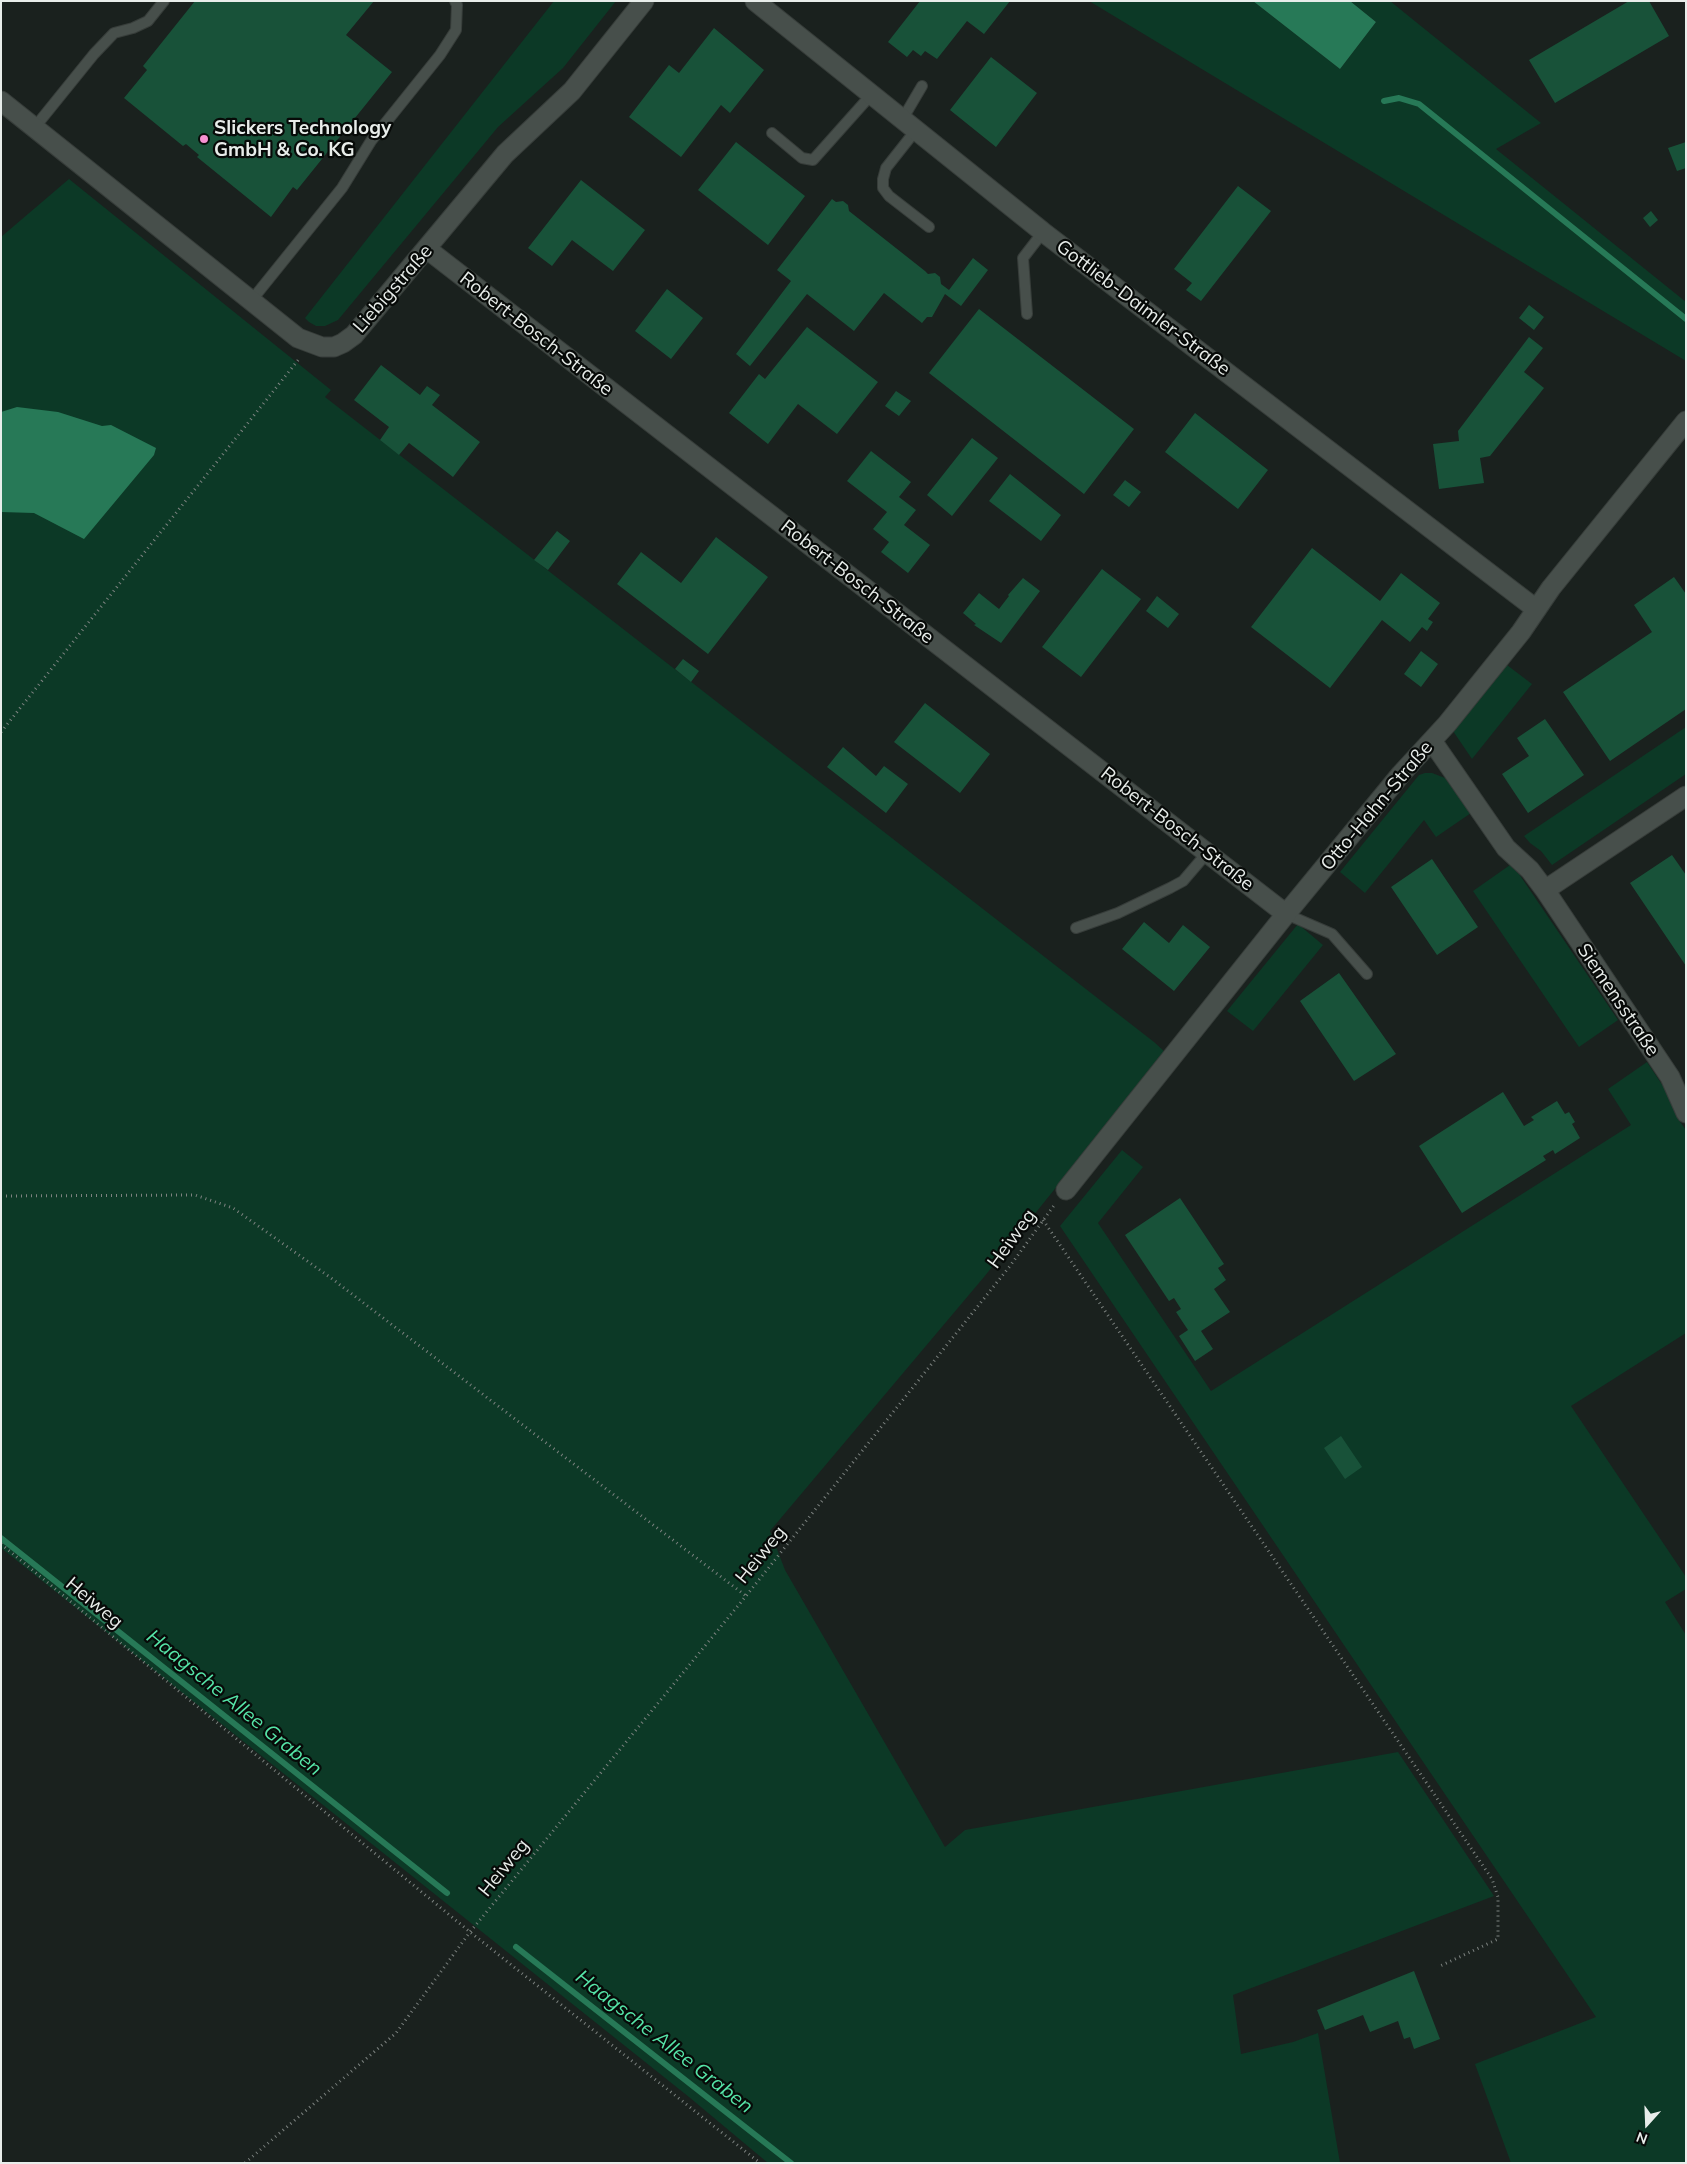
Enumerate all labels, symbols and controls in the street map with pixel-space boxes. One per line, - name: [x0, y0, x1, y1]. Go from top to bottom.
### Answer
- place label: Slickers Technology GmbH & Co. KG: [214, 117, 391, 161]
- marker: Slickers Technology GmbH & Co. KG: [198, 133, 210, 145]
- street label: Gottlieb-Daimler-Straße: [1052, 235, 1234, 381]
- street label: Liebigstraße: [349, 240, 437, 338]
- street label: Robert-Bosch-Straße: [455, 267, 617, 401]
- street label: Robert-Bosch-Straße: [776, 515, 938, 649]
- street label: Otto-Hahn-Straße: [1316, 737, 1438, 875]
- street label: Robert-Bosch-Straße: [1096, 762, 1258, 896]
- street label: Siemensstraße: [1572, 939, 1664, 1061]
- street label: Heiweg: [983, 1205, 1041, 1273]
- street label: Heiweg: [731, 1522, 791, 1588]
- street label: Heiweg: [61, 1573, 127, 1633]
- water label: Haagsche Allee Graben: [142, 1625, 326, 1781]
- street label: Heiweg: [474, 1835, 534, 1901]
- water label: Haagsche Allee Graben: [570, 1965, 758, 2119]
- north arrow: [1622, 2099, 1672, 2149]
- text: N: [1634, 2128, 1650, 2148]

